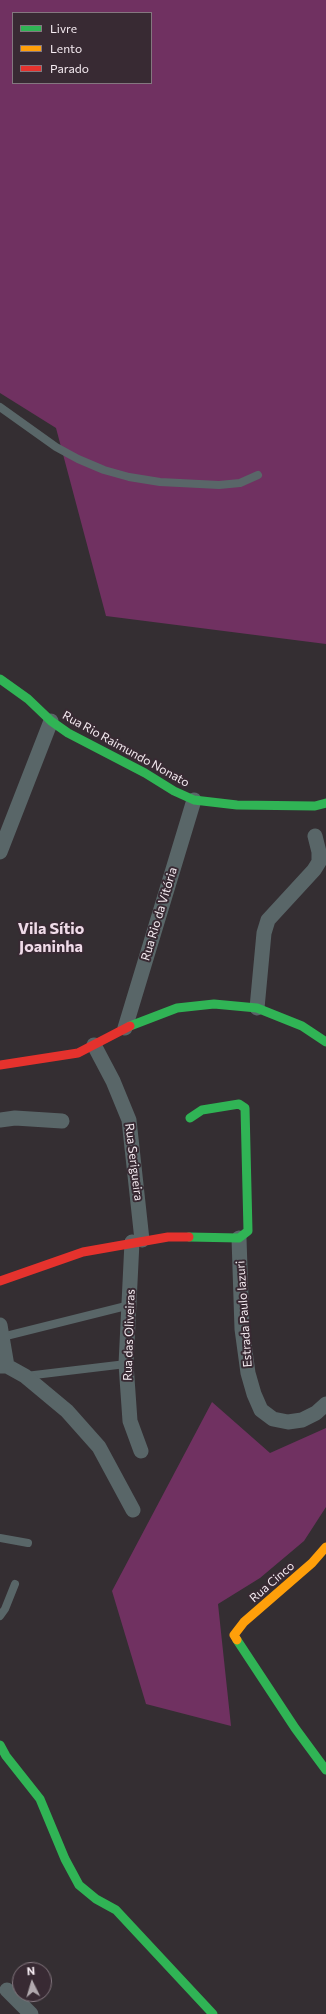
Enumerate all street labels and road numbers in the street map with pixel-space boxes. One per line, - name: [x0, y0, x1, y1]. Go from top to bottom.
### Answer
- street label: Rua Rio Raimundo Nonato: [60, 708, 192, 790]
- street label: Rua Rio da Vitória: [138, 866, 180, 962]
- street label: Rua Serigueira: [122, 1122, 146, 1202]
- street label: Estrada Paulo lazuri: [233, 1260, 255, 1368]
- street label: Rua das Oliveiras: [120, 1289, 138, 1381]
- street label: Rua Cinco: [247, 1559, 297, 1605]

